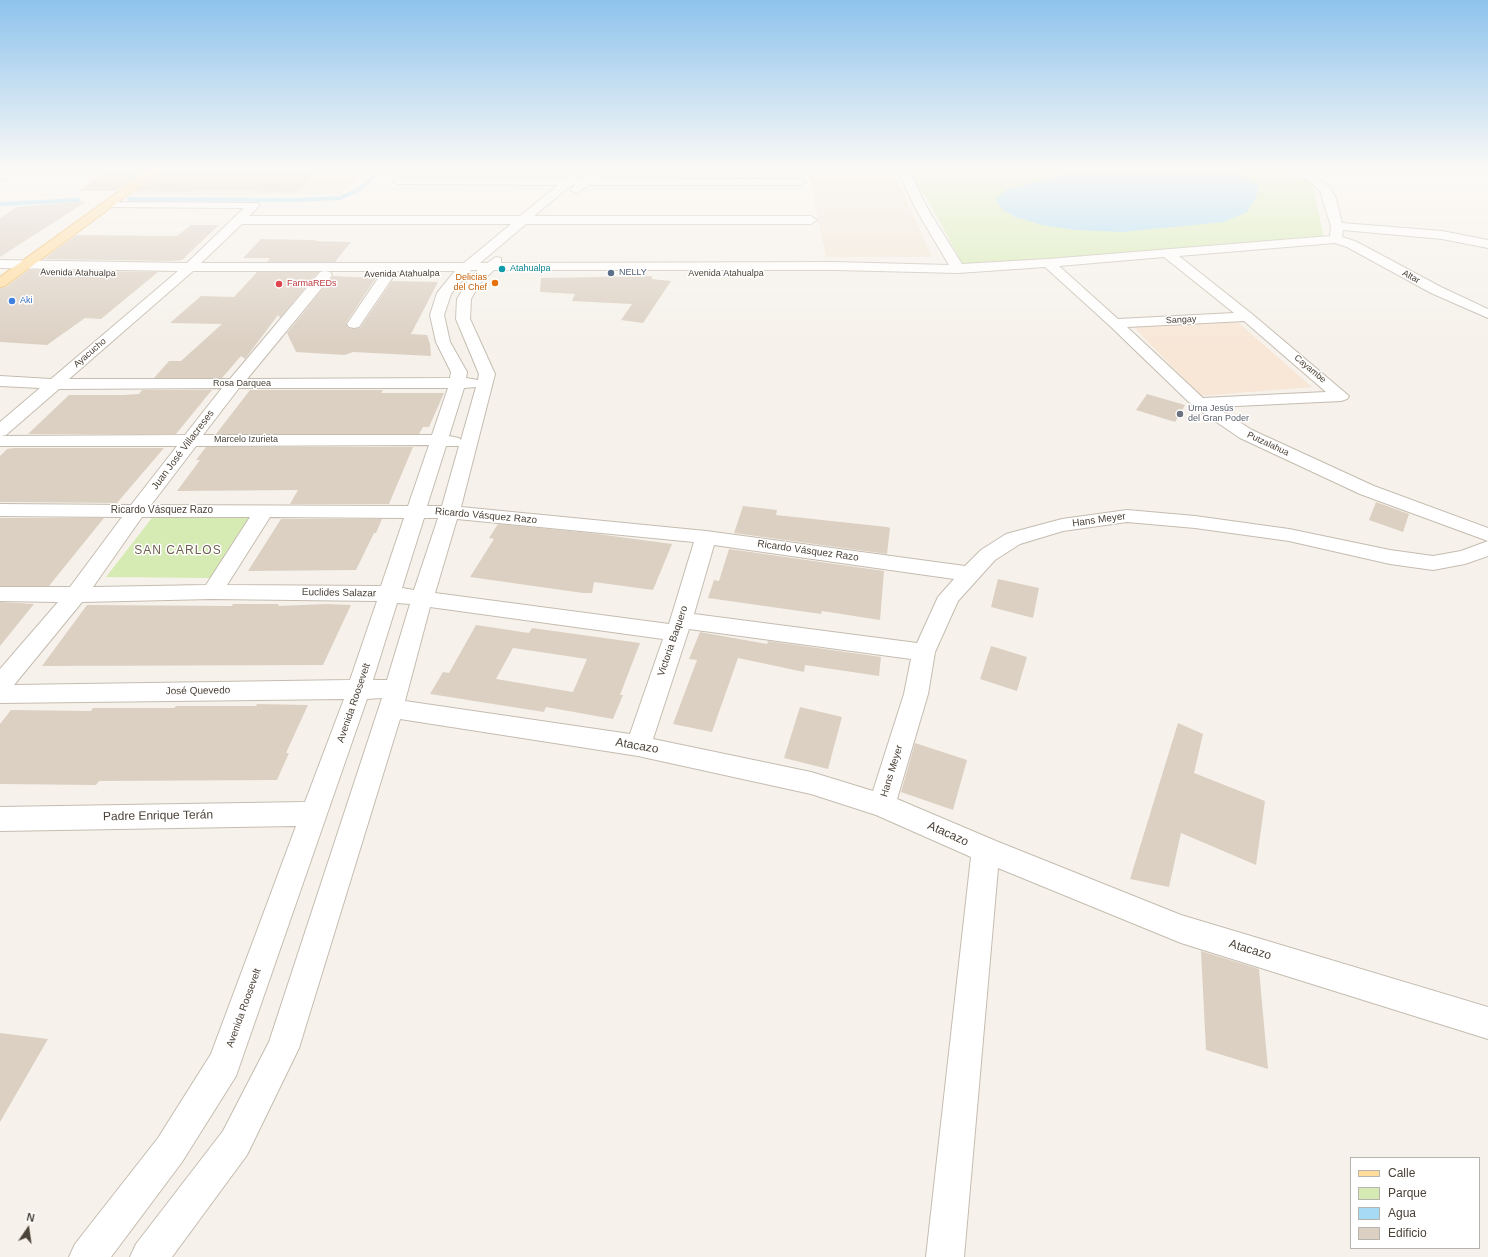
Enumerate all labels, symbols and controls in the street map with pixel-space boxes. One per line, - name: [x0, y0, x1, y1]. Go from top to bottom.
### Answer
- marker: Atahualpa: [497, 264, 507, 274]
- place label: Atahualpa: [510, 264, 551, 274]
- street label: Avenida Atahualpa: [40, 267, 116, 279]
- street label: Avenida Atahualpa: [364, 268, 440, 280]
- marker: NELLY: [606, 268, 616, 278]
- place label: NELLY: [619, 268, 647, 278]
- street label: Altar: [1400, 268, 1422, 286]
- street label: Avenida Atahualpa: [688, 269, 764, 279]
- place label: Delicias del Chef: [453, 273, 487, 294]
- marker: Delicias del Chef: [490, 278, 500, 288]
- marker: FarmaREDs: [274, 279, 284, 289]
- place label: FarmaREDs: [287, 279, 337, 289]
- marker: Aki: [7, 296, 17, 306]
- place label: Aki: [20, 296, 33, 306]
- street label: Sangay: [1165, 314, 1197, 326]
- street label: Ayacucho: [72, 336, 108, 370]
- street label: Cayambe: [1292, 352, 1328, 386]
- street label: Rosa Darquea: [213, 379, 271, 389]
- place label: Urna Jesús del Gran Poder: [1188, 404, 1249, 425]
- street label: Juan José Villacreses: [149, 408, 217, 492]
- marker: Urna Jesús del Gran Poder: [1175, 409, 1185, 419]
- street label: Putzalahua: [1245, 430, 1291, 458]
- street label: Marcelo Izurieta: [214, 435, 278, 445]
- street label: Ricardo Vásquez Razo: [111, 504, 213, 516]
- street label: Ricardo Vásquez Razo: [435, 506, 537, 526]
- street label: Hans Meyer: [1071, 510, 1127, 530]
- street label: Ricardo Vásquez Razo: [757, 538, 859, 564]
- district label: SAN CARLOS: [134, 544, 222, 558]
- street label: Euclides Salazar: [302, 586, 376, 600]
- street label: Victoria Baquero: [655, 604, 691, 678]
- street label: Avenida Roosevelt: [335, 662, 373, 744]
- street label: José Quevedo: [166, 684, 230, 698]
- street label: Atacazo: [614, 735, 660, 757]
- street label: Hans Meyer: [878, 743, 906, 799]
- street label: Padre Enrique Terán: [103, 808, 213, 824]
- street label: Atacazo: [925, 819, 971, 849]
- street label: Atacazo: [1227, 937, 1273, 963]
- street label: Avenida Roosevelt: [224, 967, 264, 1049]
- legend: [1350, 1157, 1480, 1249]
- text: Calle: [1388, 1166, 1415, 1180]
- text: Parque: [1388, 1186, 1427, 1200]
- text: Agua: [1388, 1206, 1416, 1220]
- north arrow: [8, 1209, 48, 1249]
- text: N: [25, 1211, 36, 1224]
- text: Edificio: [1388, 1226, 1427, 1240]

